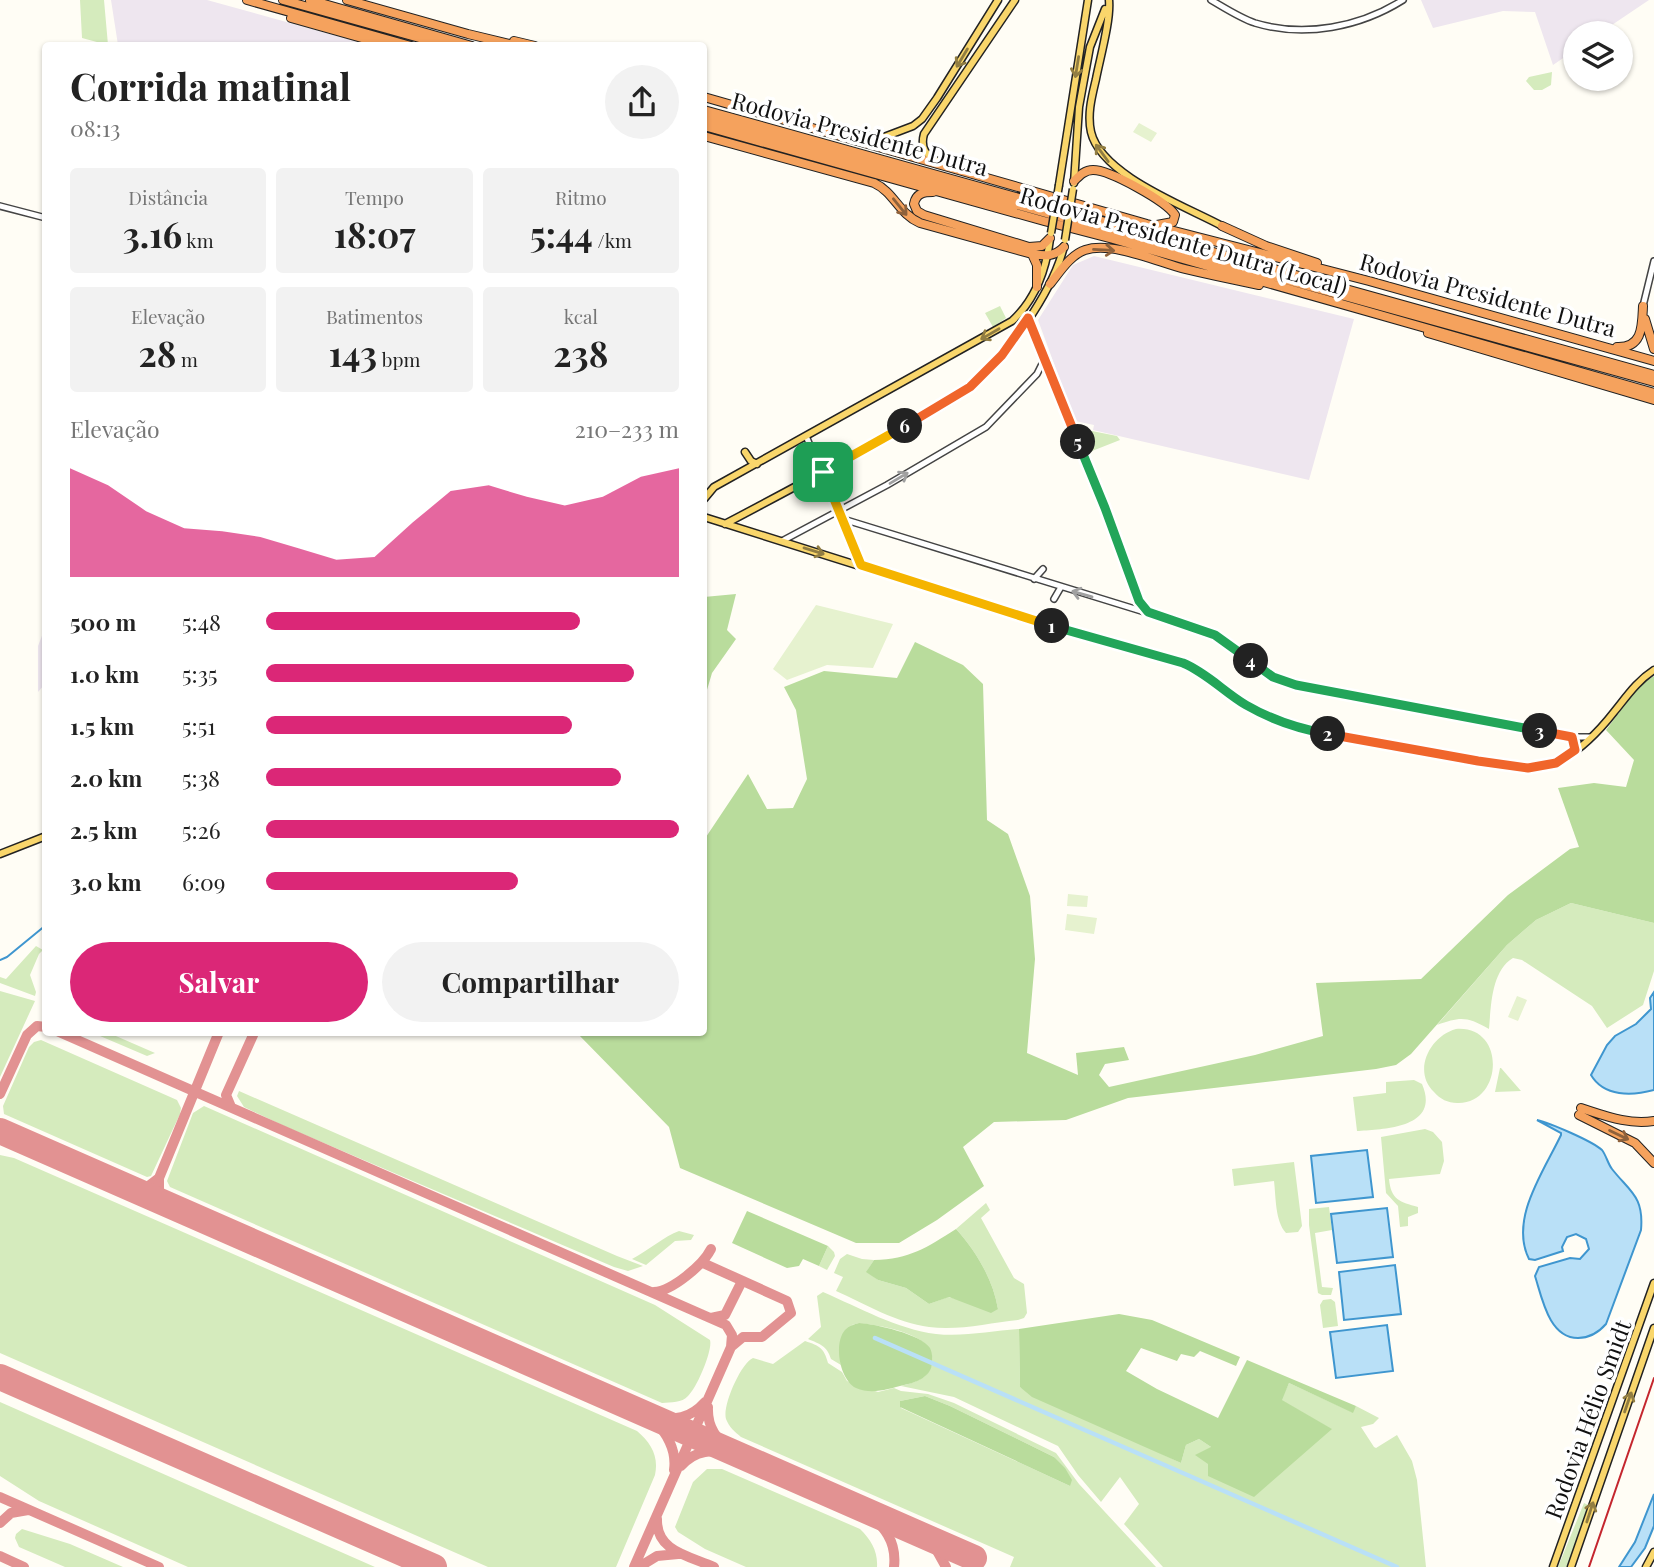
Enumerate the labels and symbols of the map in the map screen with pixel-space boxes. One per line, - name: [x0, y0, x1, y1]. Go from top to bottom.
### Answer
- one-way arrow: [954, 47, 968, 67]
- one-way arrow: [1070, 55, 1083, 78]
- street label: Rodovia Presidente Dutra: [728, 84, 992, 182]
- one-way arrow: [1095, 144, 1110, 162]
- street label: Rodovia Presidente Dutra (Local): [1017, 178, 1351, 302]
- one-way arrow: [892, 198, 908, 216]
- one-way arrow: [1092, 243, 1115, 256]
- street label: Rodovia Presidente Dutra: [1356, 245, 1620, 343]
- one-way arrow: [980, 327, 1000, 341]
- pin: 6: [888, 408, 922, 444]
- pin: 5: [1060, 424, 1096, 460]
- pin: [793, 442, 853, 502]
- one-way arrow: [888, 470, 908, 484]
- one-way arrow: [802, 545, 824, 558]
- one-way arrow: [1071, 586, 1093, 599]
- pin: 1: [1034, 608, 1070, 644]
- pin: 4: [1234, 644, 1268, 678]
- pin: 3: [1522, 714, 1558, 748]
- pin: 2: [1310, 716, 1346, 752]
- one-way arrow: [1609, 1128, 1629, 1142]
- street label: Rodovia Hélio Smidt: [1537, 1314, 1638, 1523]
- one-way arrow: [1623, 1392, 1635, 1414]
- one-way arrow: [1585, 1501, 1598, 1523]

